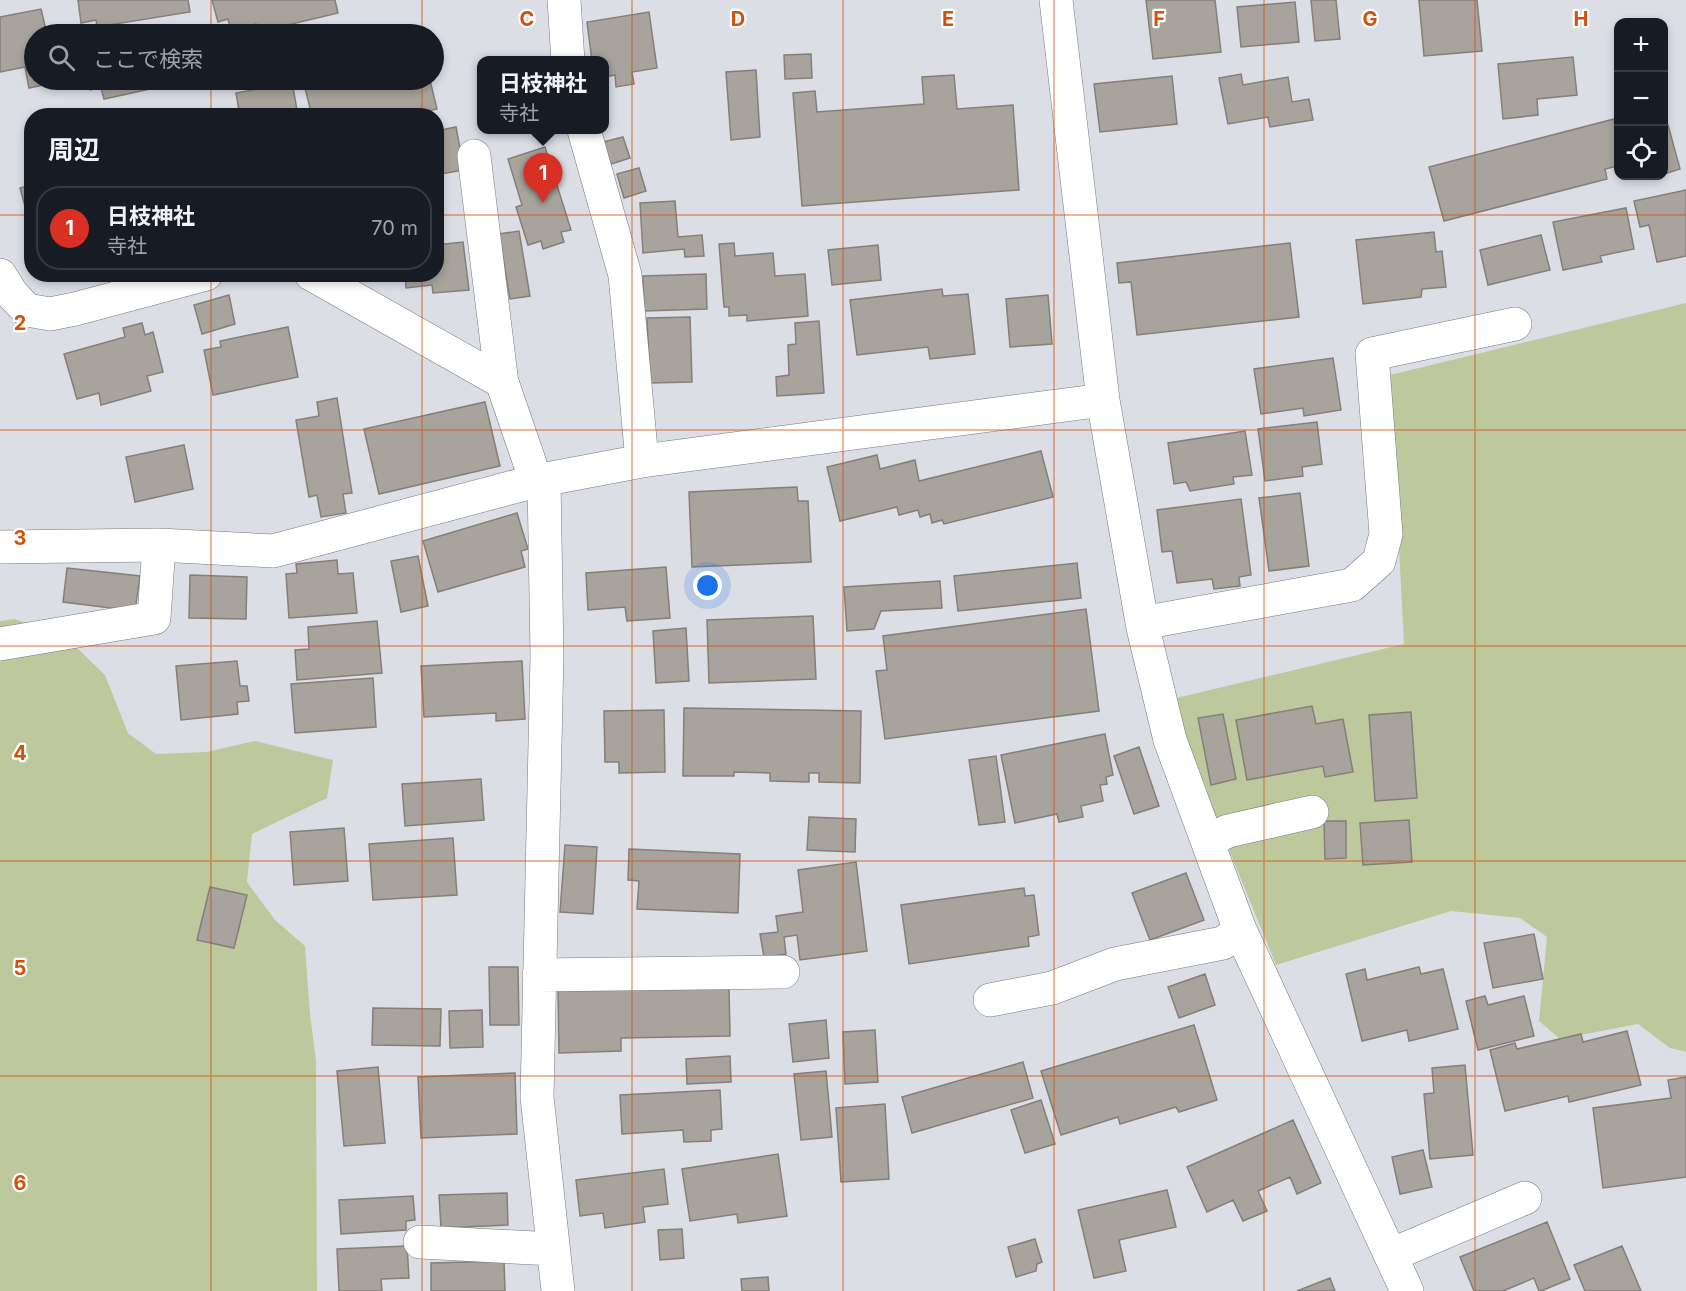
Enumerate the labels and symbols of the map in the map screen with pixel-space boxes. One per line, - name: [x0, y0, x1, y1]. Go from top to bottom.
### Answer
- text: C: [520, 7, 534, 31]
- text: D: [731, 7, 745, 31]
- text: E: [942, 7, 954, 31]
- text: F: [1153, 7, 1165, 31]
- text: G: [1362, 7, 1378, 31]
- text: H: [1574, 7, 1588, 31]
- pin: 1: [524, 154, 562, 203]
- text: 2: [14, 311, 26, 335]
- text: 3: [14, 526, 26, 550]
- your location: [693, 571, 722, 600]
- text: 4: [13, 741, 27, 765]
- text: 5: [14, 956, 26, 980]
- text: 6: [14, 1171, 27, 1195]

